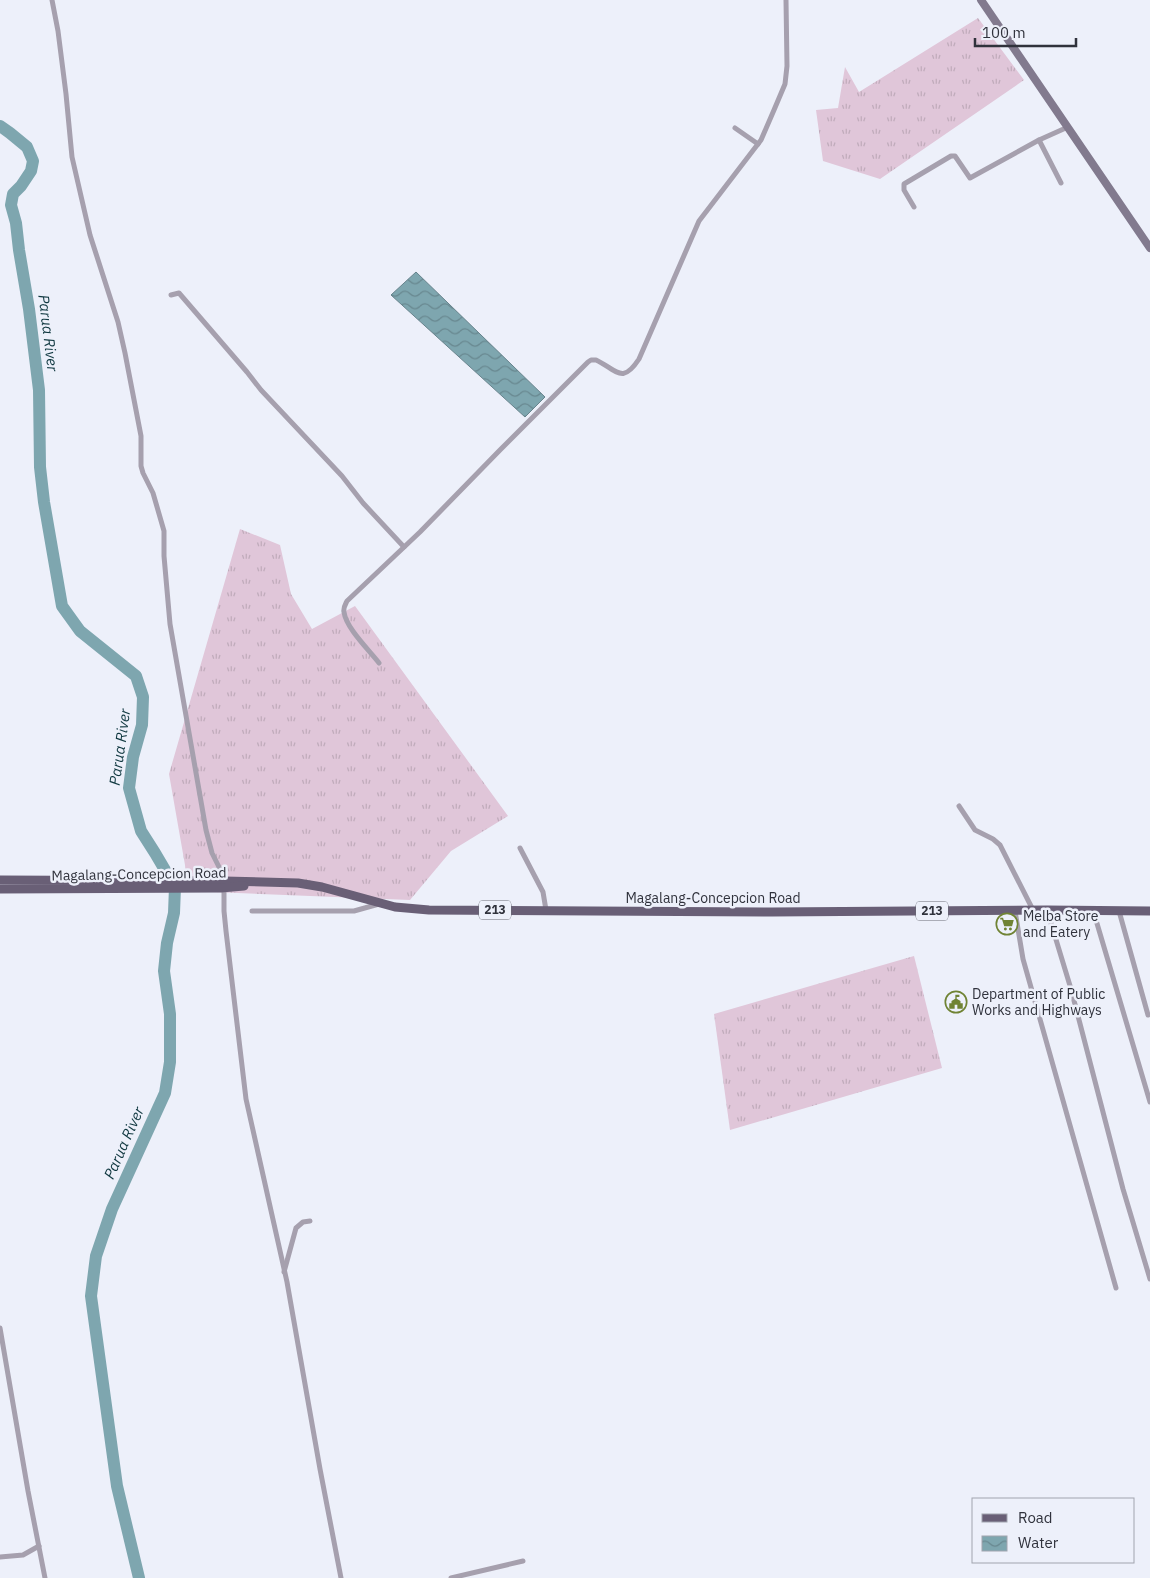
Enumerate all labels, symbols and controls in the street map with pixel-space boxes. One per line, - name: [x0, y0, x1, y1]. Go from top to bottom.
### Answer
- scale bar: [975, 15, 1076, 47]
- text: 100 m: [982, 23, 1026, 42]
- water label: Parua River: [34, 293, 63, 373]
- water label: Parua River: [105, 707, 134, 786]
- street label: Magalang-Concepcion Road: [51, 863, 227, 885]
- street label: Magalang-Concepcion Road: [625, 889, 801, 907]
- road number: 213: [479, 900, 511, 920]
- road number: 213: [916, 901, 948, 920]
- place label: Melba Store and Eatery: [1023, 907, 1099, 941]
- supermarket icon: Melba Store and Eatery: [995, 912, 1019, 936]
- place label: Department of Public Works and Highways: [972, 985, 1105, 1019]
- public building icon: Department of Public Works and Highways: [944, 990, 968, 1014]
- water label: Parua River: [99, 1103, 148, 1182]
- legend: [972, 1498, 1135, 1563]
- text: Road: [1018, 1508, 1053, 1527]
- text: Water: [1018, 1533, 1059, 1552]

